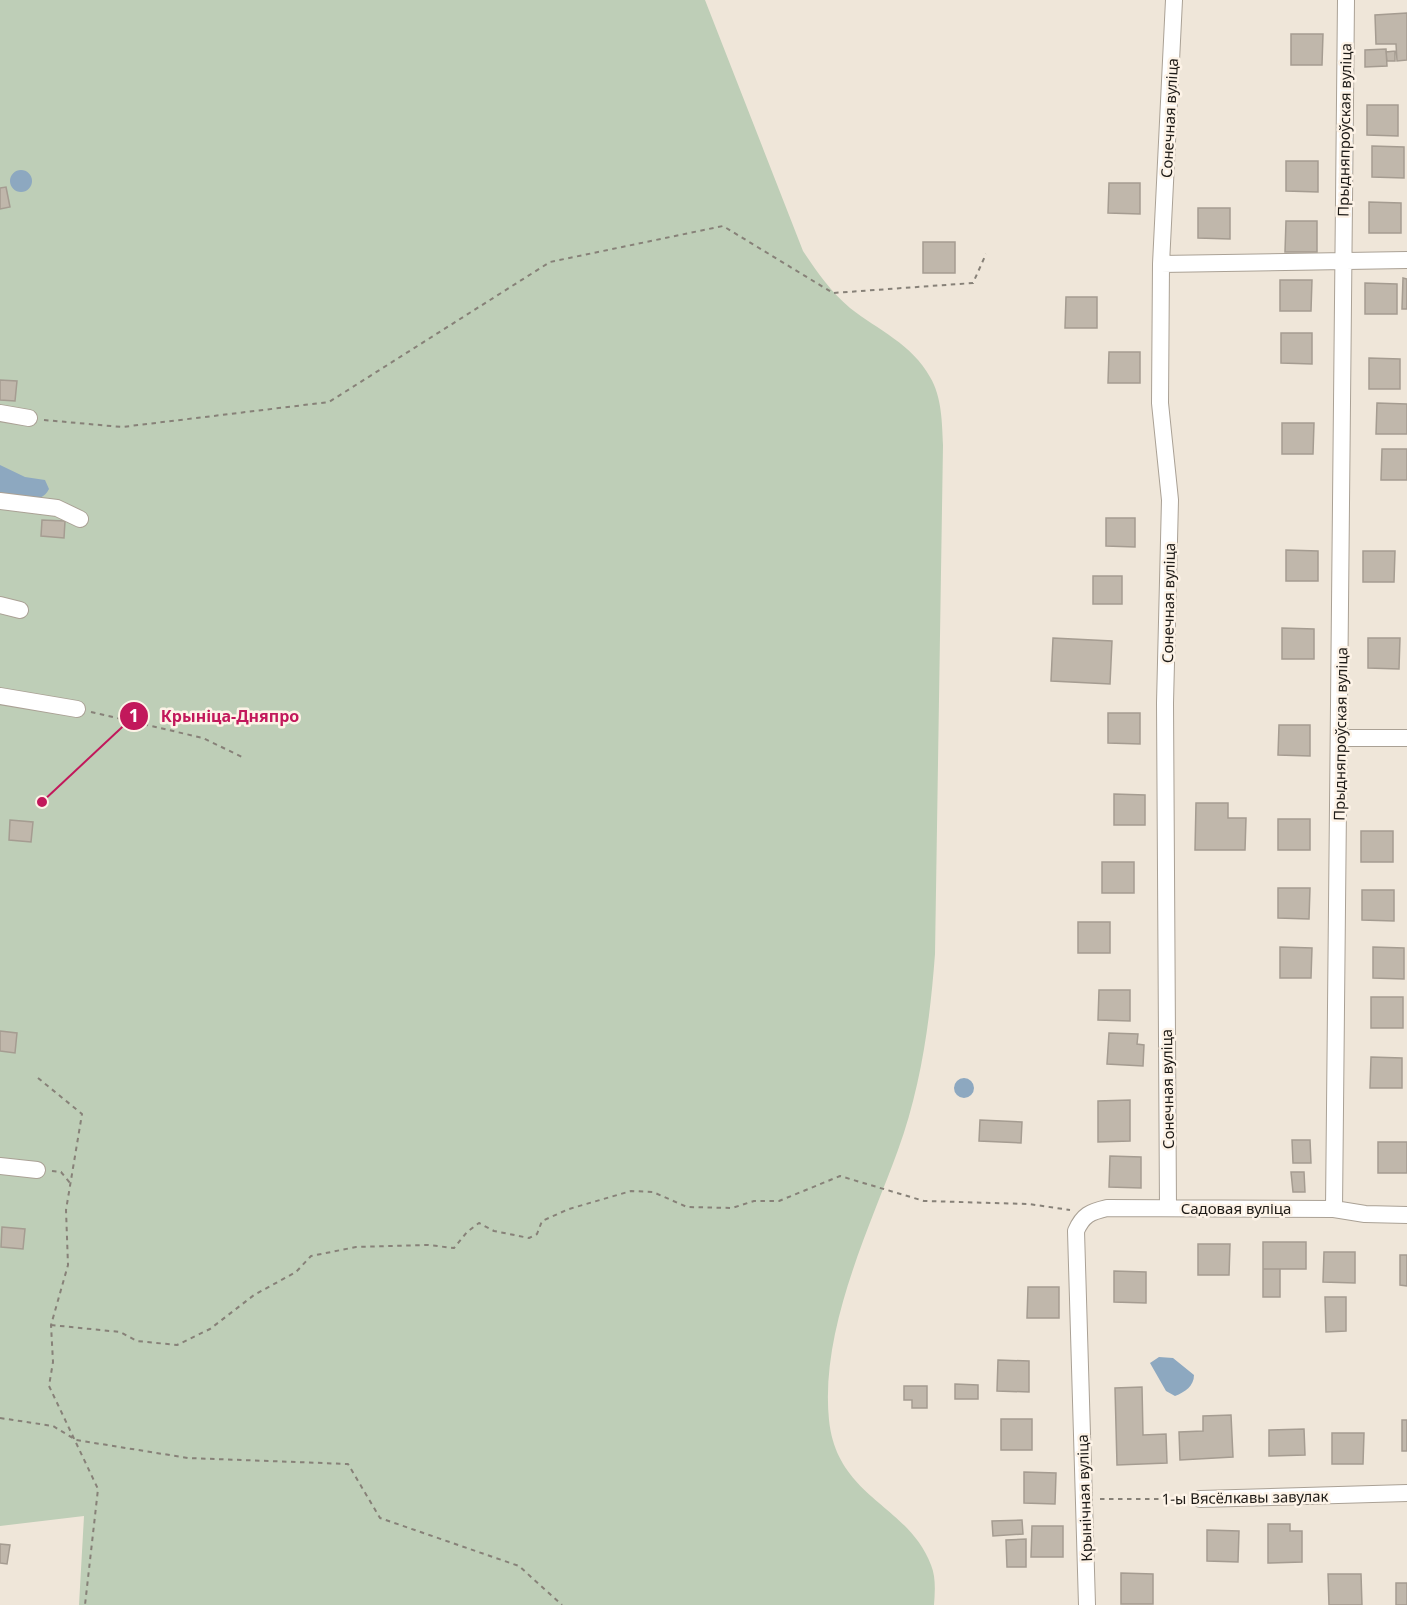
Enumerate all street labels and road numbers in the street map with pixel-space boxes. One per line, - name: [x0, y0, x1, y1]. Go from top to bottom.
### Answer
- street label: Прыдняпроўская вуліца: [1332, 43, 1356, 217]
- street label: Сонечная вуліца: [1156, 57, 1182, 179]
- street label: Сонечная вуліца: [1157, 543, 1179, 663]
- street label: Прыдняпроўская вуліца: [1328, 647, 1352, 821]
- street label: Сонечная вуліца: [1156, 1029, 1178, 1149]
- street label: Садовая вуліца: [1181, 1198, 1291, 1218]
- street label: Крынічная вуліца: [1072, 1434, 1096, 1562]
- street label: 1-ы Вясёлкавы завулак: [1161, 1486, 1329, 1508]

